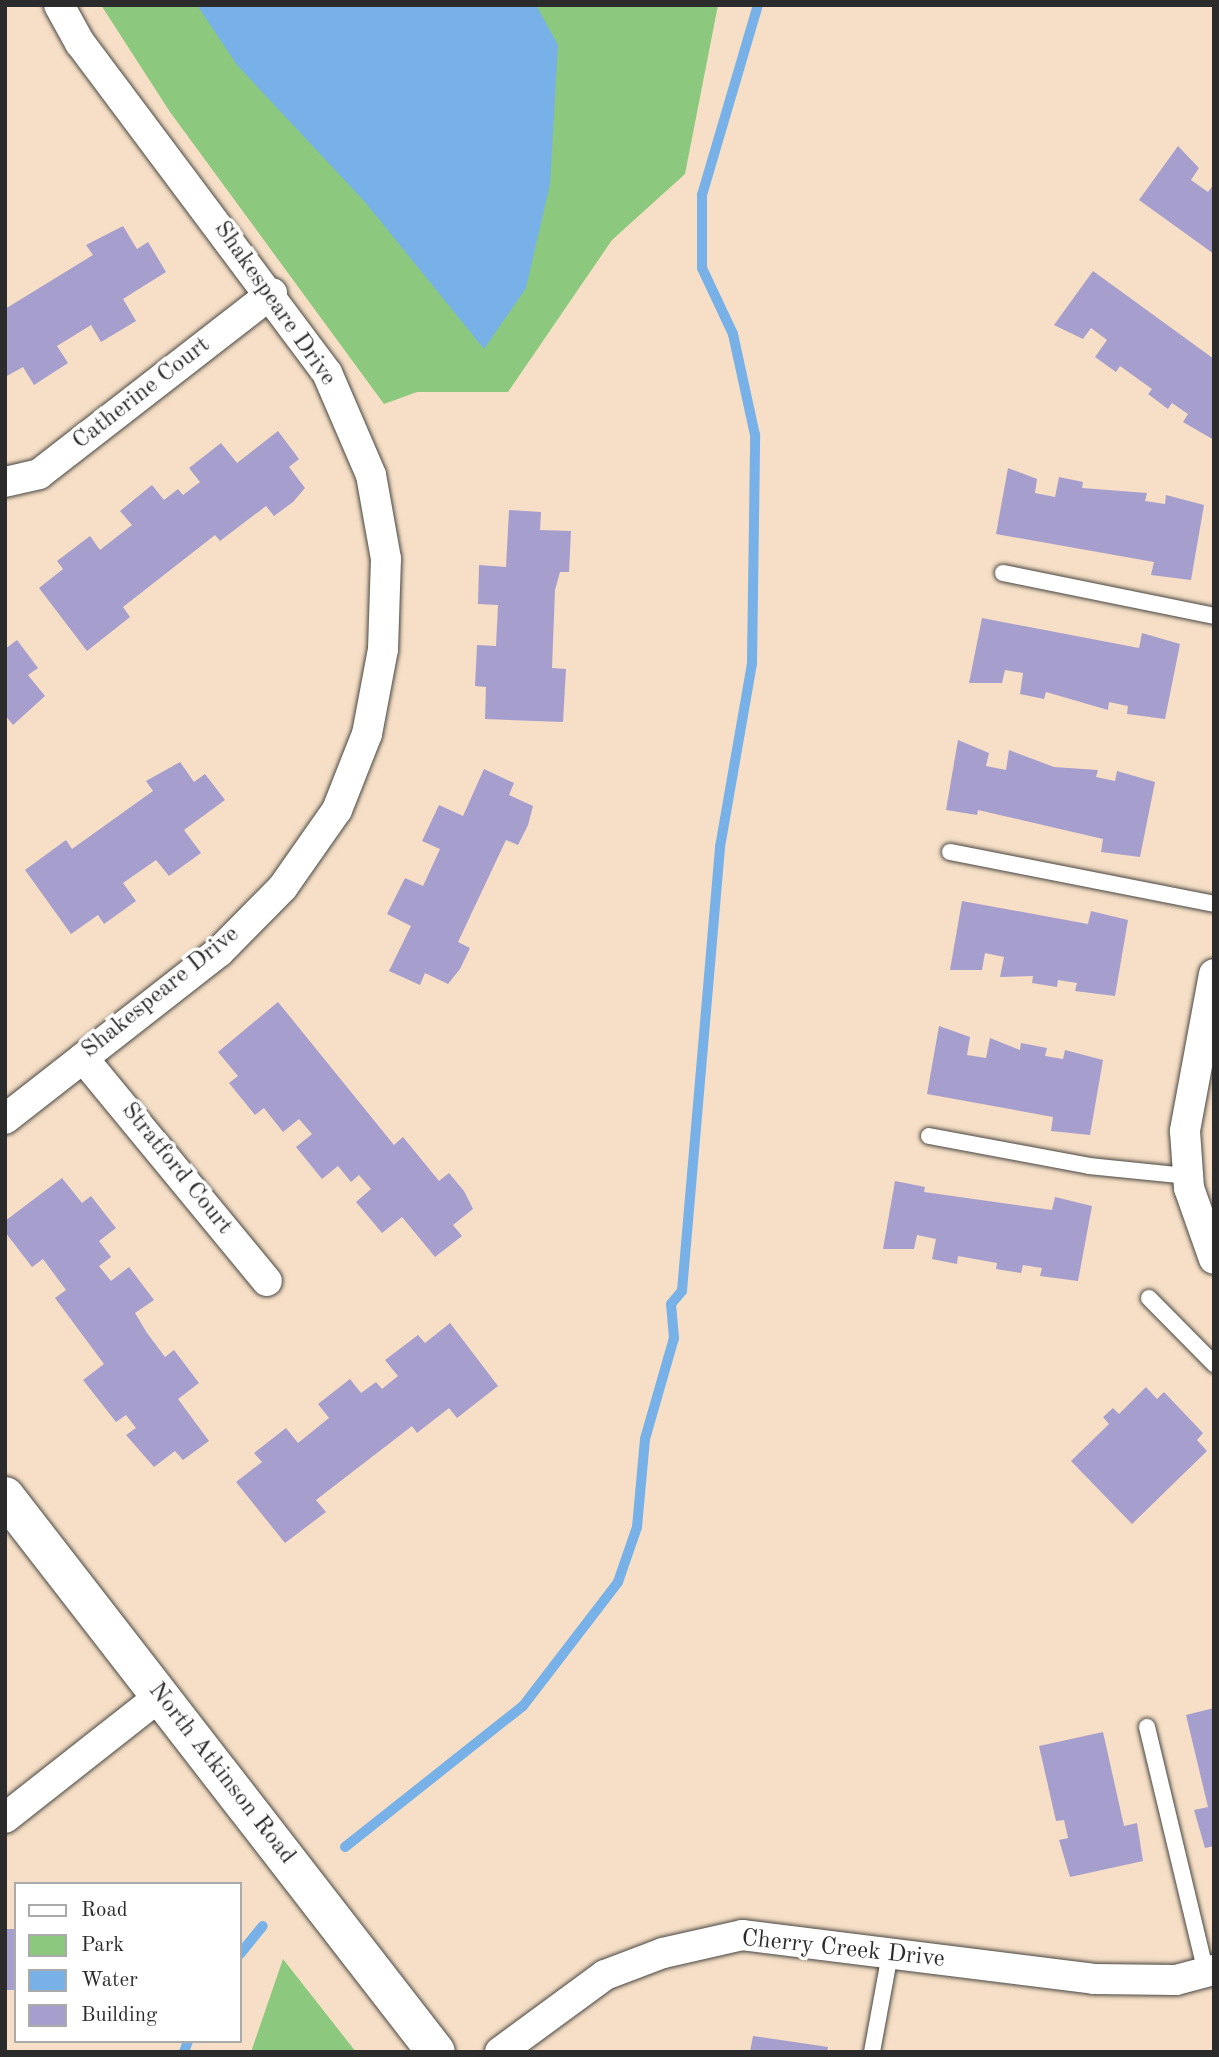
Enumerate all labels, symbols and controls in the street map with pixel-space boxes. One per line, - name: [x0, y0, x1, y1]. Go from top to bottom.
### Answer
- street label: Shakespeare Drive: [206, 216, 342, 392]
- street label: Catherine Court: [68, 331, 216, 457]
- street label: Shakespeare Drive: [76, 921, 246, 1065]
- street label: Stratford Court: [114, 1097, 238, 1241]
- street label: North Atkinson Road: [141, 1677, 301, 1871]
- legend: [14, 1882, 242, 2043]
- text: Road: [81, 1900, 128, 1921]
- street label: Cherry Creek Drive: [740, 1925, 946, 1975]
- text: Park: [81, 1935, 124, 1956]
- text: Water: [81, 1970, 138, 1991]
- text: Building: [81, 2005, 157, 2026]

